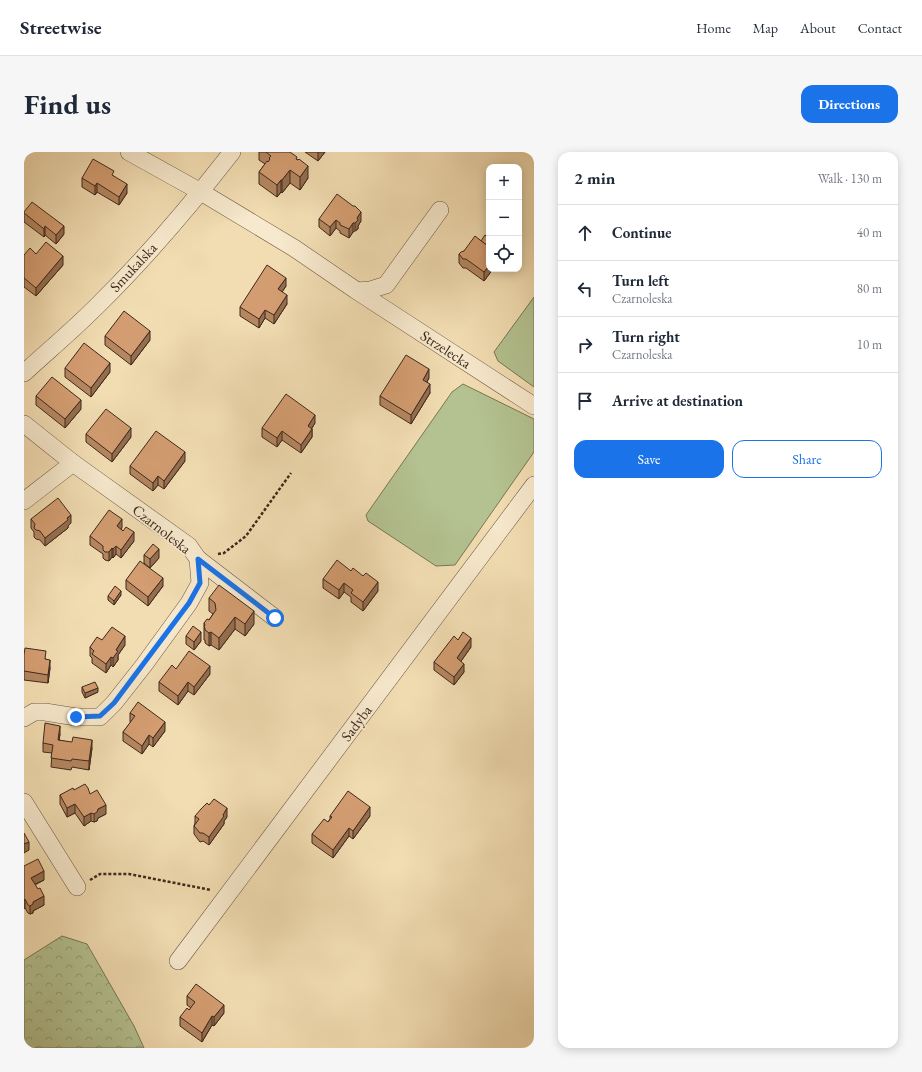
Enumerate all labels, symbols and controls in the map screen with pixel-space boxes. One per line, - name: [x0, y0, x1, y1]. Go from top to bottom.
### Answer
- text: Streetwise: [20, 15, 102, 40]
- text: Home: [696, 19, 731, 37]
- text: Map: [753, 19, 778, 37]
- text: About: [800, 19, 836, 37]
- text: Contact: [858, 19, 902, 37]
- button: Directions: [801, 85, 898, 123]
- text: Find us: [24, 86, 111, 122]
- map controls: [486, 164, 522, 272]
- button: +: [486, 164, 522, 200]
- text: 2 min: [574, 167, 615, 189]
- text: Walk · 130 m: [818, 170, 882, 187]
- button: −: [486, 200, 522, 236]
- icon: ahead: [574, 222, 596, 244]
- text: Continue: [612, 223, 672, 242]
- text: 40 m: [857, 224, 882, 241]
- button: locate: [486, 236, 522, 272]
- street label: Smukalska: [105, 238, 161, 296]
- text: Turn left: [612, 271, 669, 290]
- icon: left: [574, 278, 596, 300]
- text: 80 m: [857, 280, 882, 297]
- text: Czarnoleska: [612, 290, 672, 307]
- street label: Strzelecka: [417, 326, 475, 372]
- text: Turn right: [612, 327, 680, 346]
- icon: right: [574, 334, 596, 356]
- text: 10 m: [857, 336, 882, 353]
- text: Czarnoleska: [612, 346, 672, 363]
- icon: arrive: [574, 390, 596, 412]
- text: Arrive at destination: [612, 391, 743, 410]
- button: Save: [574, 440, 724, 478]
- button: Share: [732, 440, 882, 478]
- street label: Czarnoleska: [129, 500, 195, 558]
- route start: [266, 609, 284, 627]
- street label: Sadyba: [336, 701, 376, 745]
- route end: [67, 708, 85, 726]

